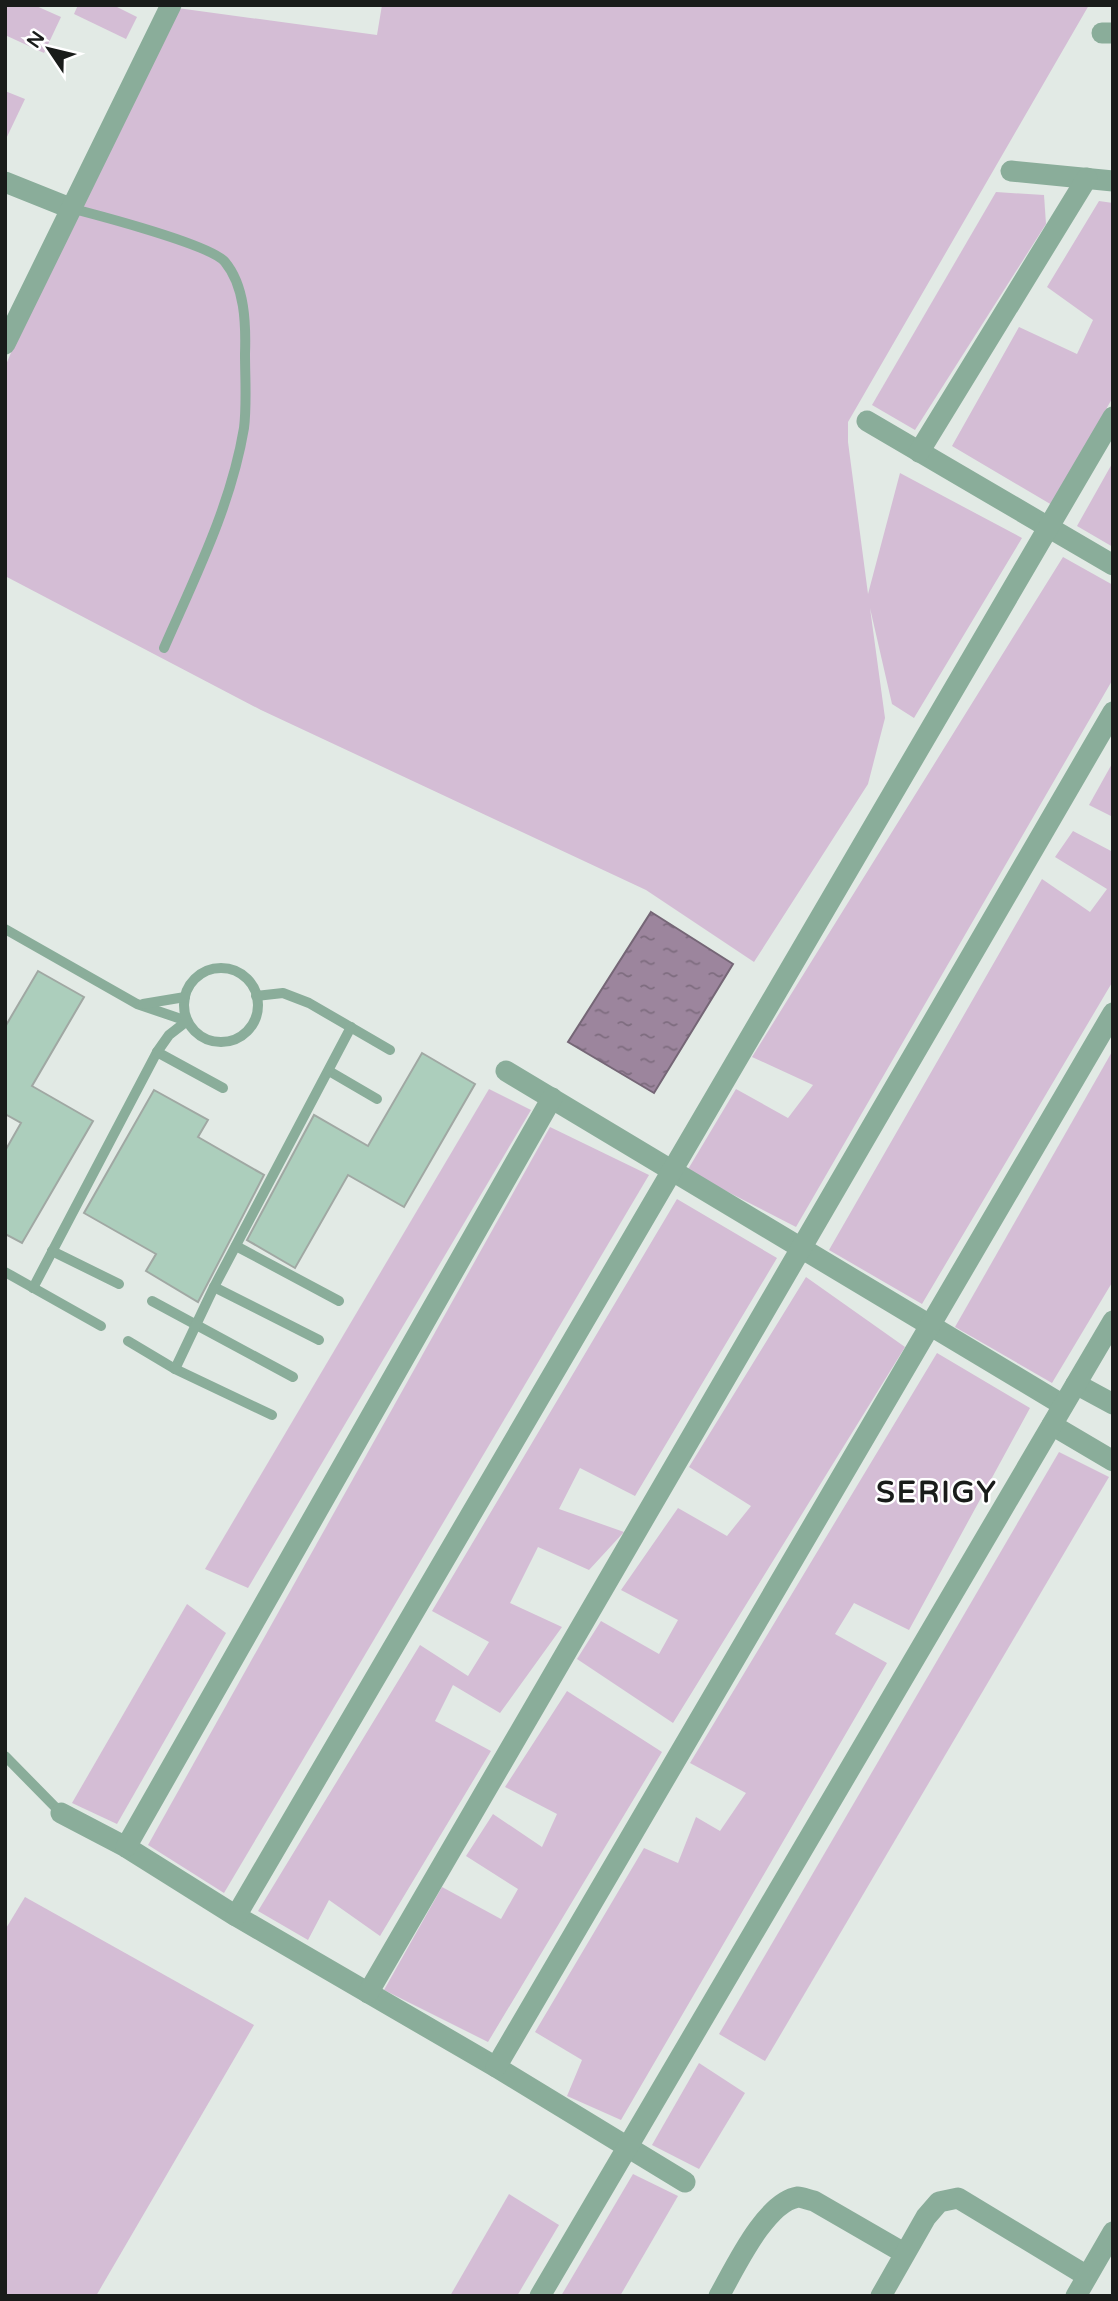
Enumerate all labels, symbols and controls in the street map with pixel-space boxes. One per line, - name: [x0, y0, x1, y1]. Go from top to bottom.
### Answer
- north arrow: [14, 14, 84, 84]
- text: N: [23, 27, 49, 52]
- district label: SERIGY: [876, 1474, 998, 1511]

